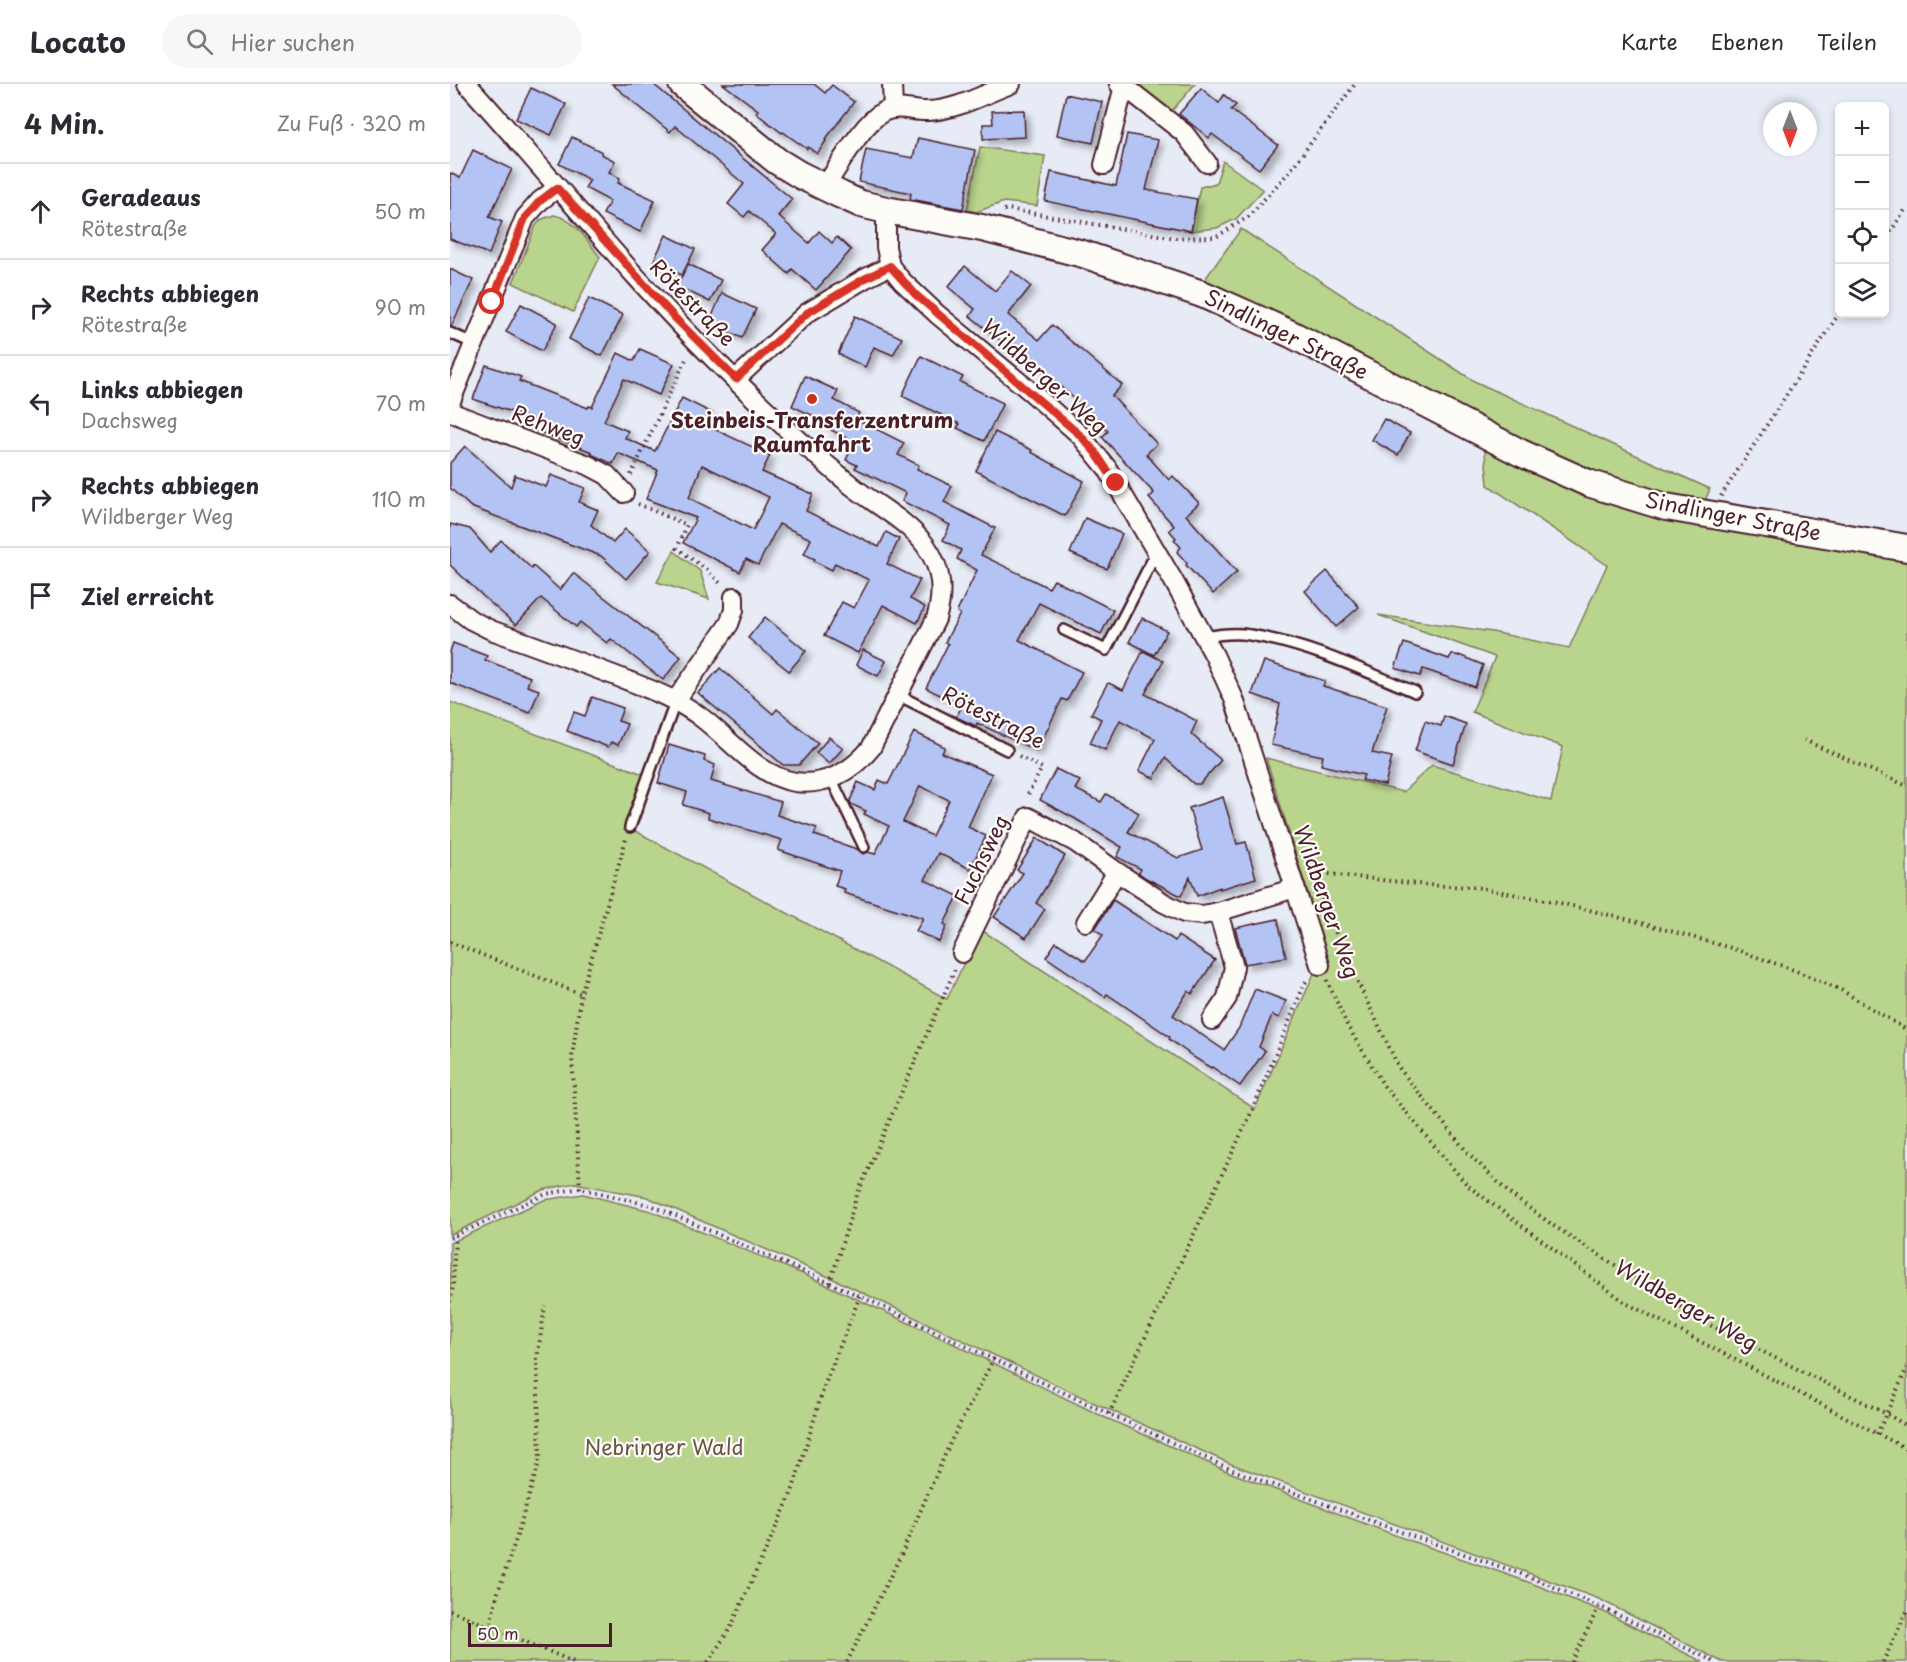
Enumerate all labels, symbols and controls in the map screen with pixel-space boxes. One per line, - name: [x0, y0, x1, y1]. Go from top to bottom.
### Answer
- search box: [162, 14, 582, 68]
- text: Locato: [30, 20, 126, 63]
- icon: search: [183, 25, 216, 58]
- text: Hier suchen: [231, 25, 355, 58]
- text: Karte: [1621, 25, 1678, 57]
- text: Ebenen: [1711, 25, 1784, 57]
- text: Teilen: [1817, 25, 1877, 57]
- north arrow: [1763, 102, 1817, 156]
- map controls: [1835, 102, 1889, 318]
- button: +: [1835, 102, 1889, 156]
- text: 4 Min.: [24, 104, 104, 143]
- text: Zu Fuß · 320 m: [277, 108, 426, 138]
- button: −: [1835, 156, 1889, 210]
- text: Geradeaus: [81, 180, 201, 213]
- icon: ahead: [24, 195, 57, 228]
- text: 50 m: [374, 196, 426, 226]
- button: locate: [1835, 210, 1889, 264]
- text: Rötestraße: [81, 213, 187, 243]
- street label: Rötestraße: [643, 250, 744, 353]
- button: layers: [1835, 264, 1889, 318]
- text: Rechts abbiegen: [81, 276, 259, 309]
- street label: Sindlinger Straße: [1200, 280, 1374, 387]
- route start: [478, 288, 504, 314]
- icon: right: [24, 291, 57, 324]
- text: 90 m: [375, 292, 426, 322]
- text: Rötestraße: [81, 309, 187, 339]
- street label: Wildberger Weg: [975, 310, 1115, 441]
- text: Links abbiegen: [81, 372, 243, 405]
- icon: left: [24, 387, 57, 420]
- text: 70 m: [376, 388, 426, 418]
- marker: Steinbeis-Transferzentrum Raumfahrt: [805, 392, 819, 406]
- street label: Rehweg: [507, 396, 590, 453]
- place label: Steinbeis-Transferzentrum Raumfahrt: [671, 403, 953, 459]
- text: Dachsweg: [81, 405, 178, 435]
- text: Rechts abbiegen: [81, 468, 259, 501]
- route end: [1102, 469, 1128, 495]
- street label: Sindlinger Straße: [1643, 482, 1824, 548]
- icon: right: [24, 483, 57, 516]
- text: 110 m: [372, 484, 426, 514]
- text: Wildberger Weg: [81, 501, 233, 531]
- icon: arrive: [24, 579, 57, 612]
- text: Ziel erreicht: [81, 579, 214, 612]
- street label: Rötestraße: [937, 677, 1051, 756]
- street label: Fuchsweg: [945, 809, 1016, 910]
- street label: Wildberger Weg: [1287, 821, 1369, 982]
- street label: Wildberger Weg: [1610, 1250, 1764, 1358]
- park label: Nebringer Wald: [585, 1430, 743, 1462]
- scale bar: [468, 1620, 612, 1648]
- text: 50 m: [477, 1621, 518, 1645]

